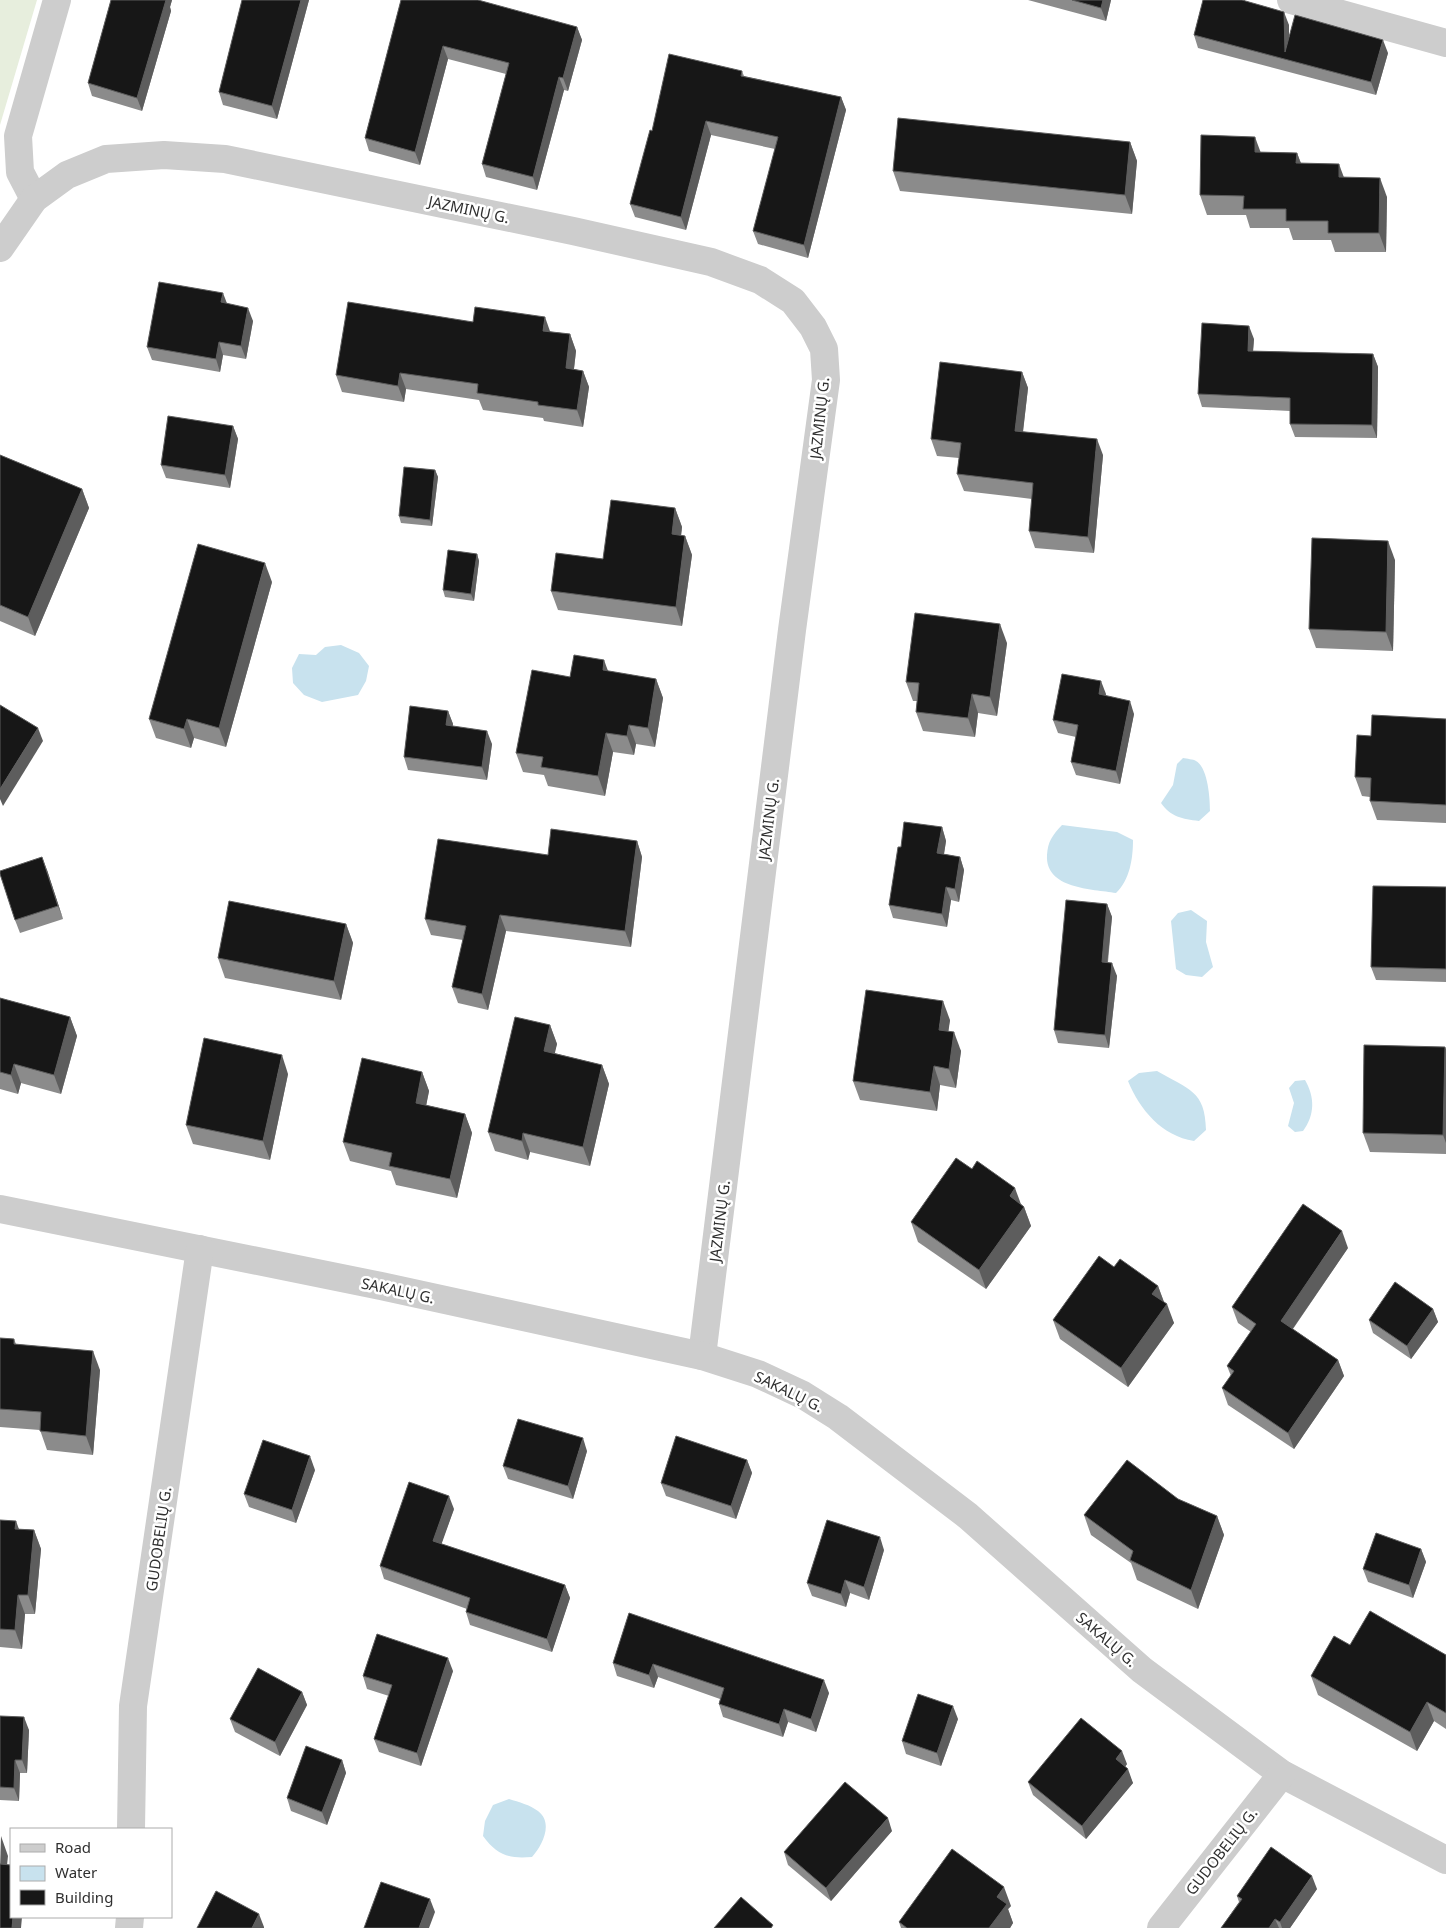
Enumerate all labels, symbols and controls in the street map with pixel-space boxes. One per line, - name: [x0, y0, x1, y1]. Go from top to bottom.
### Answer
- street label: JAZMINŲ G.: [425, 190, 511, 227]
- street label: JAZMINŲ G.: [805, 376, 833, 462]
- street label: JAZMINŲ G.: [753, 777, 783, 863]
- street label: JAZMINŲ G.: [704, 1179, 734, 1265]
- street label: SAKALŲ G.: [360, 1273, 436, 1307]
- street label: SAKALŲ G.: [751, 1366, 827, 1416]
- street label: GUDOBELIŲ G.: [141, 1485, 175, 1593]
- street label: SAKALŲ G.: [1072, 1607, 1142, 1671]
- street label: GUDOBELIŲ G.: [1181, 1803, 1261, 1899]
- legend: [10, 1828, 172, 1918]
- text: Road: [55, 1837, 91, 1857]
- text: Water: [55, 1862, 97, 1882]
- text: Building: [55, 1887, 113, 1907]

